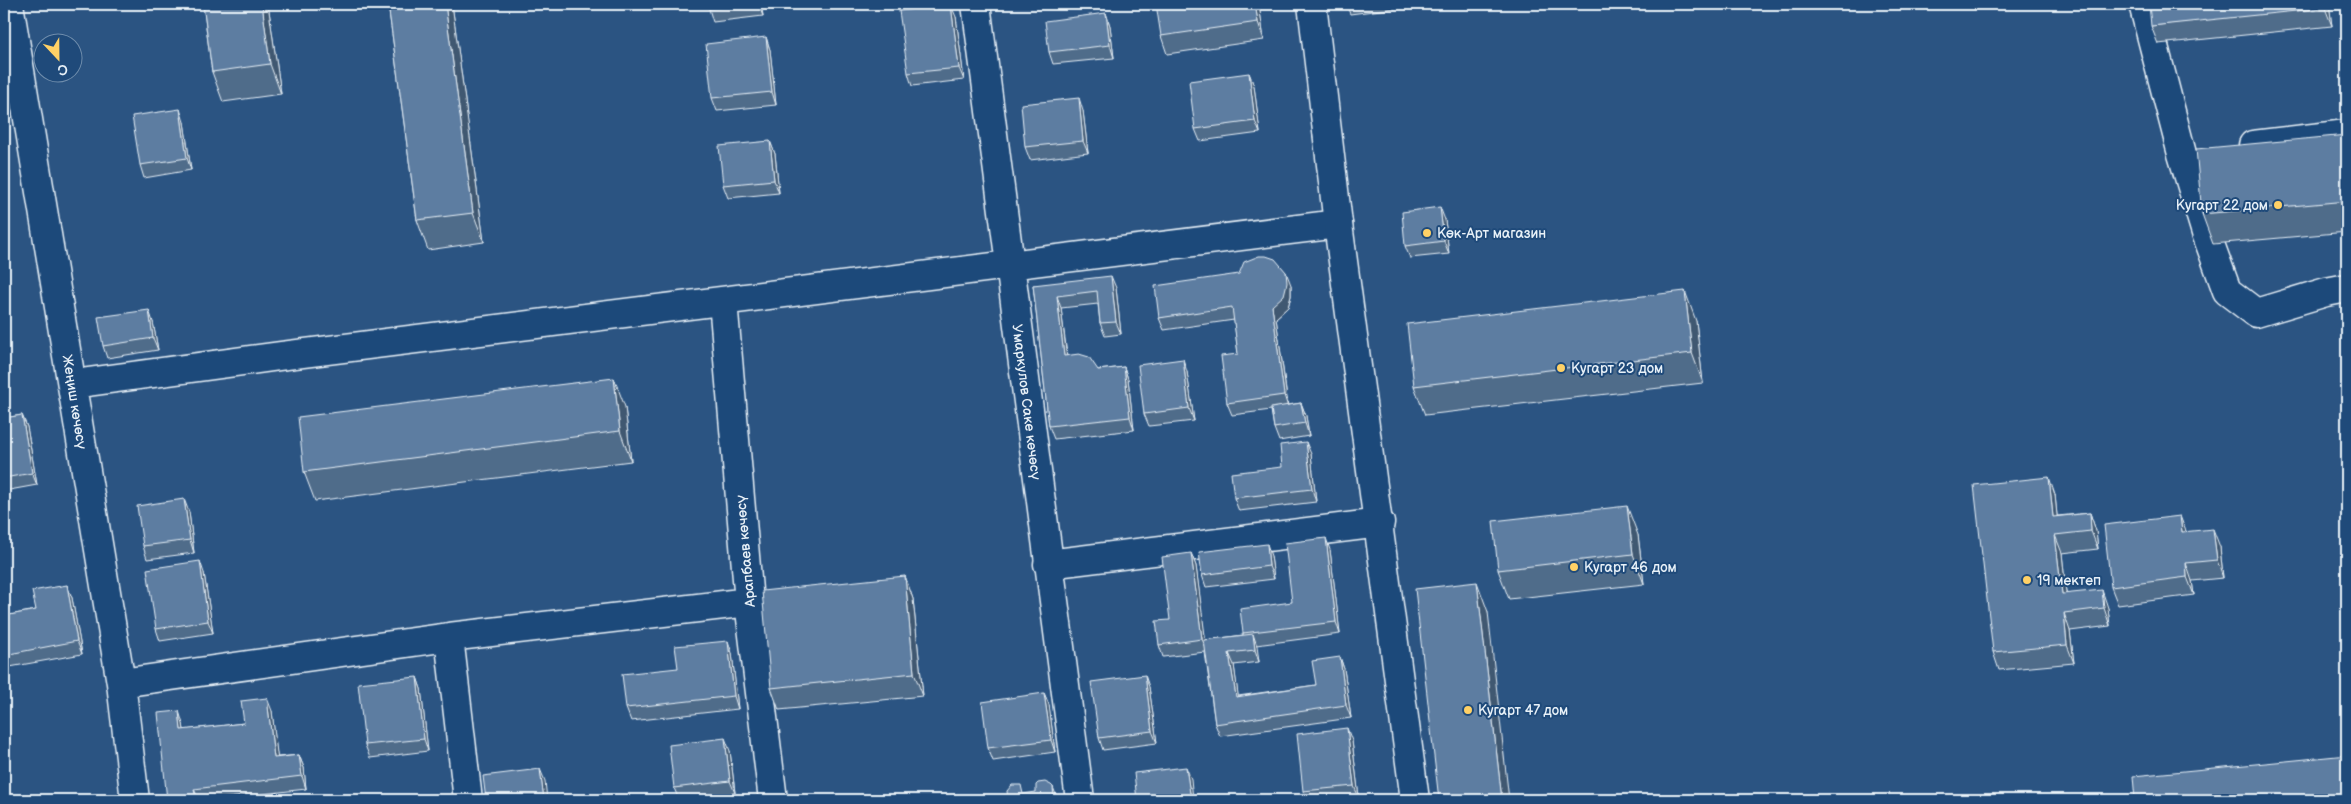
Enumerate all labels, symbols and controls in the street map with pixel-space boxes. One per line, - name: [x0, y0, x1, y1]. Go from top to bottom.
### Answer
- north arrow: [32, 32, 82, 82]
- text: С: [55, 60, 70, 79]
- place label: Кугарт 22 дом: [2176, 197, 2268, 214]
- marker: Кугарт 22 дом: [2272, 199, 2284, 211]
- place label: Көк-Арт магазин: [1437, 225, 1546, 242]
- marker: Көк-Арт магазин: [1421, 227, 1433, 239]
- street label: Умаркулов Саке көчөсү: [1009, 323, 1045, 482]
- street label: Жеңиш көчөсү: [59, 353, 90, 451]
- place label: Кугарт 23 дом: [1571, 360, 1663, 377]
- marker: Кугарт 23 дом: [1555, 362, 1567, 374]
- street label: Арапбаев көчөсү: [732, 493, 759, 609]
- place label: Кугарт 46 дом: [1584, 559, 1677, 576]
- marker: Кугарт 46 дом: [1568, 561, 1580, 573]
- place label: 19 мектеп: [2037, 572, 2101, 589]
- marker: 19 мектеп: [2021, 574, 2033, 586]
- place label: Кугарт 47 дом: [1478, 702, 1568, 719]
- marker: Кугарт 47 дом: [1462, 704, 1474, 716]

